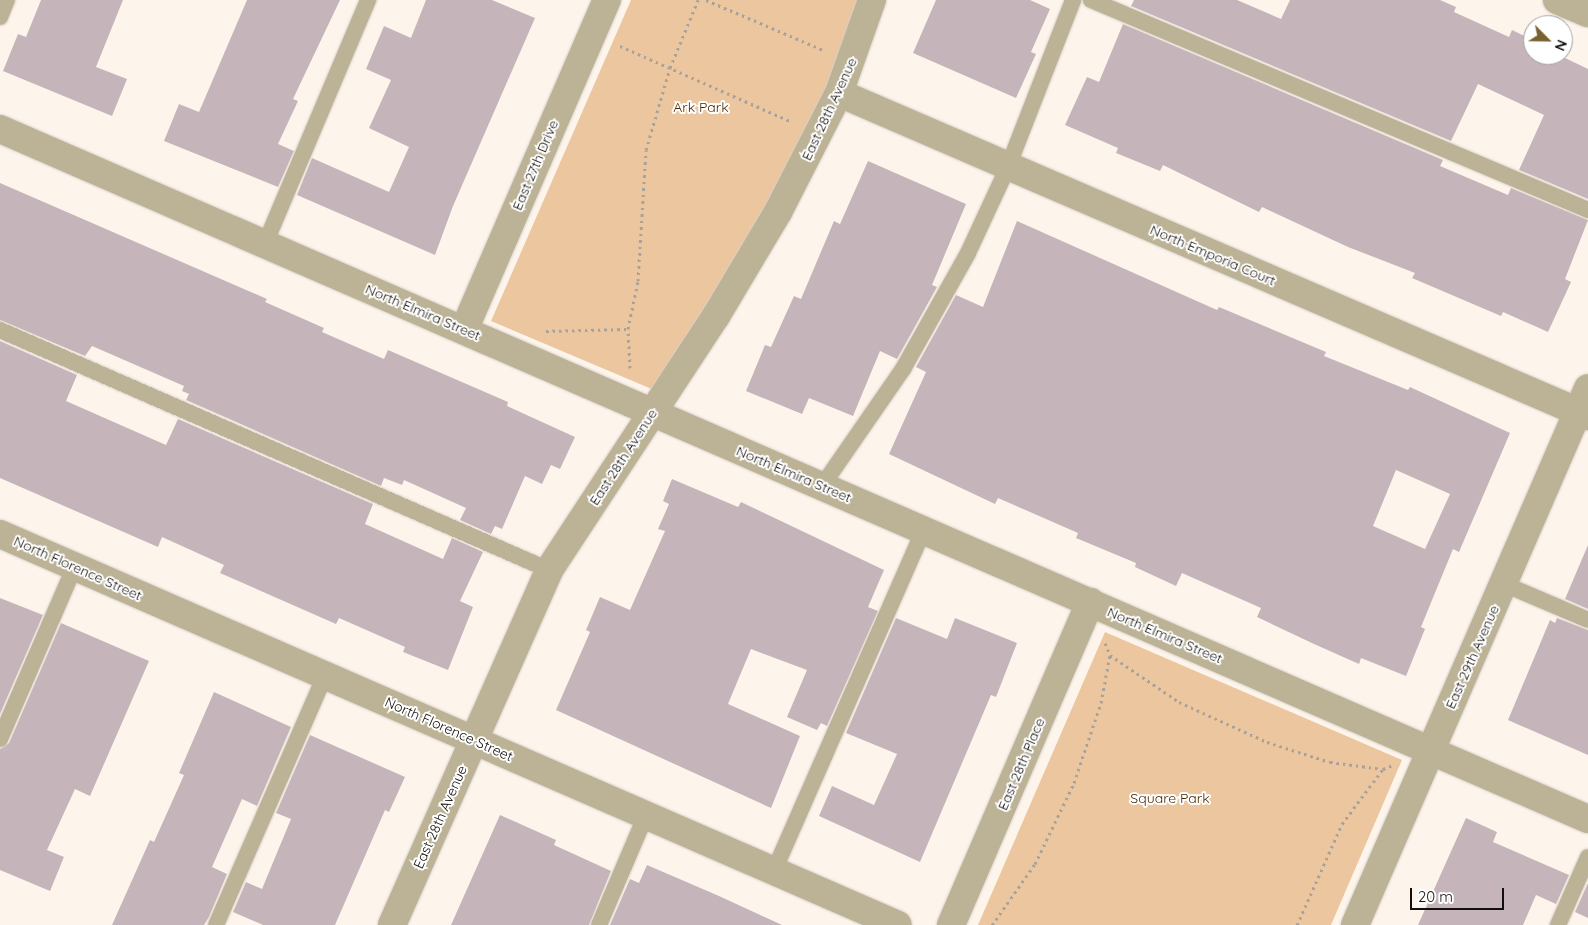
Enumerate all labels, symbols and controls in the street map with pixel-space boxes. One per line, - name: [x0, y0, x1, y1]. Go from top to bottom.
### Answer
- north arrow: [1523, 15, 1573, 65]
- text: N: [1551, 37, 1571, 54]
- street label: East 28th Avenue: [798, 55, 860, 163]
- park label: Ark Park: [673, 99, 729, 115]
- street label: East 27th Drive: [508, 117, 562, 213]
- street label: North Emporia Court: [1148, 221, 1278, 289]
- street label: North Elmira Street: [363, 280, 483, 344]
- street label: East 28th Avenue: [586, 406, 660, 508]
- street label: North Elmira Street: [734, 442, 854, 506]
- street label: North Florence Street: [11, 532, 145, 604]
- street label: North Elmira Street: [1105, 603, 1225, 667]
- street label: East 29th Avenue: [1442, 603, 1502, 711]
- street label: North Florence Street: [382, 693, 516, 765]
- street label: East 28th Place: [994, 715, 1048, 813]
- street label: East 28th Avenue: [410, 763, 470, 871]
- park label: Square Park: [1130, 790, 1210, 806]
- scale bar: [1413, 878, 1507, 910]
- text: 20 m: [1418, 887, 1453, 906]

